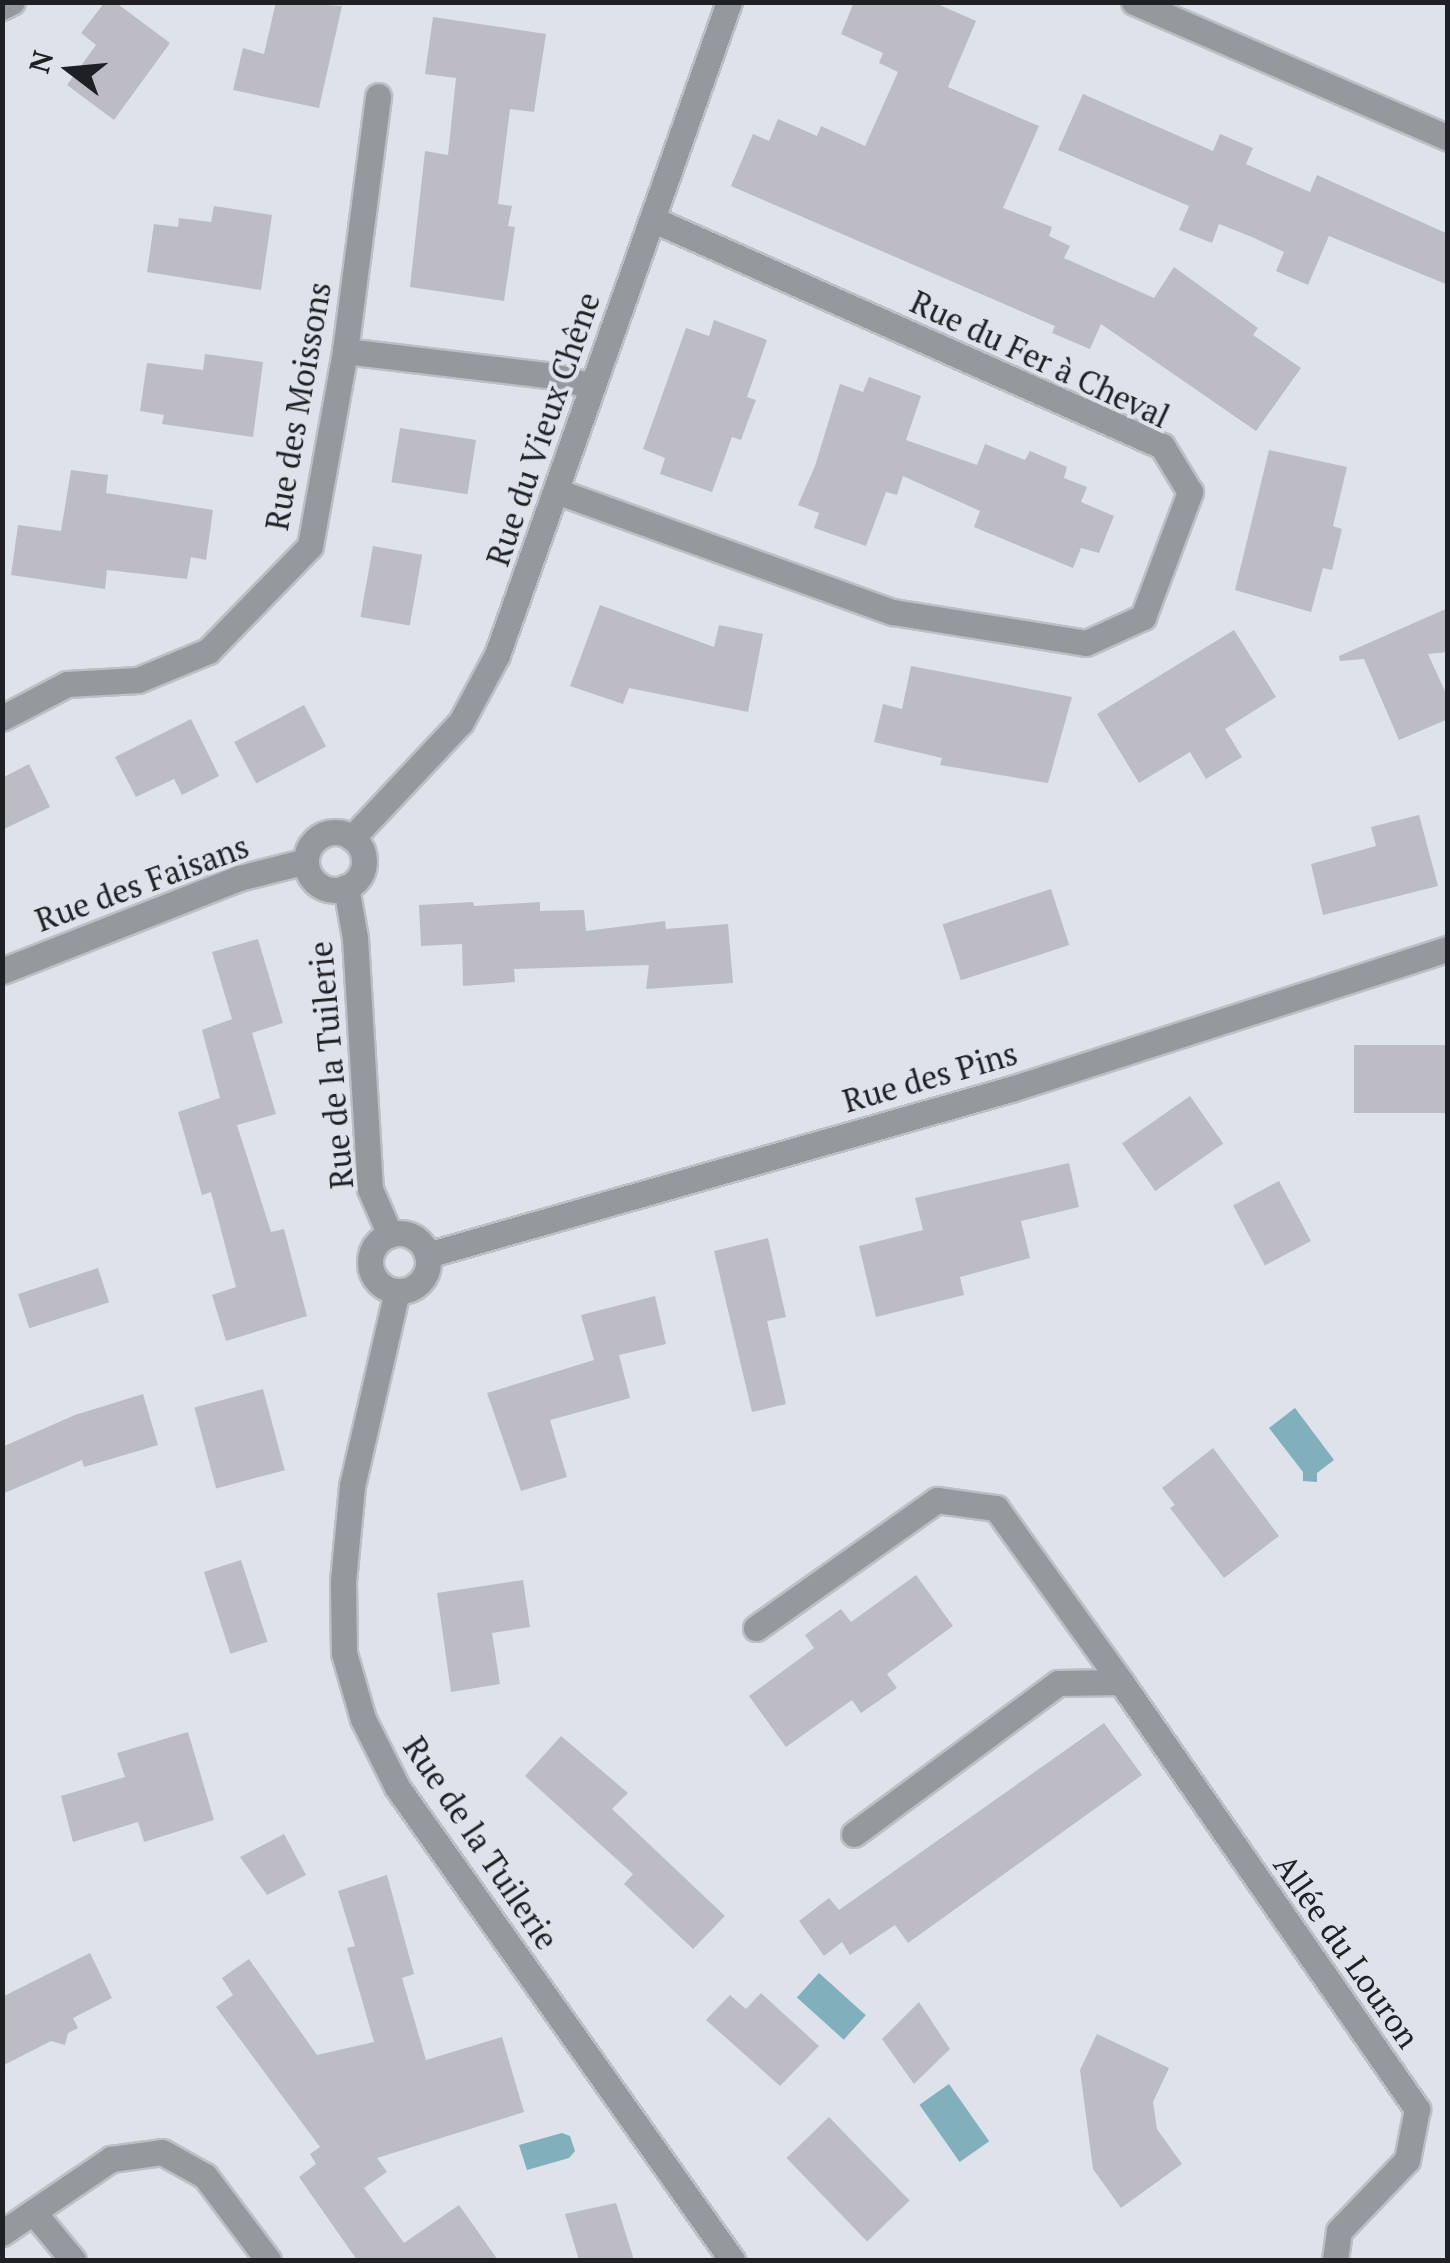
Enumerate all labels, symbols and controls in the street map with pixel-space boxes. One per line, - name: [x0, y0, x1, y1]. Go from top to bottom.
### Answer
- north arrow: [20, 20, 120, 120]
- text: N: [20, 46, 61, 77]
- street label: Rue des Moissons: [257, 279, 339, 533]
- street label: Rue du Fer à Cheval: [905, 282, 1175, 436]
- street label: Rue du Vieux Chêne: [478, 287, 608, 571]
- street label: Rue des Faisans: [30, 827, 254, 939]
- street label: Rue de la Tuilerie: [301, 940, 361, 1190]
- street label: Rue des Pins: [838, 1034, 1022, 1120]
- street label: Rue de la Tuilerie: [396, 1729, 566, 1957]
- street label: Allée du Louron: [1266, 1847, 1428, 2055]

